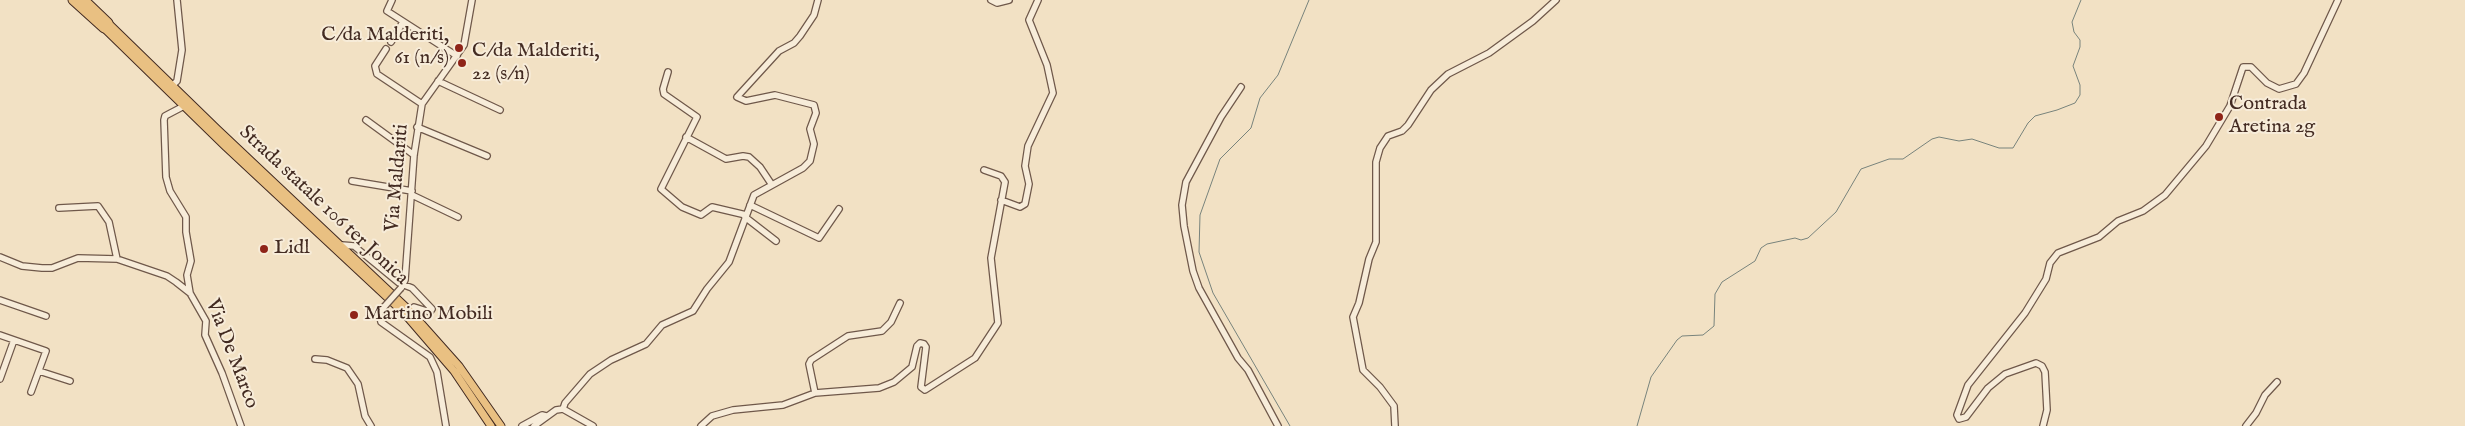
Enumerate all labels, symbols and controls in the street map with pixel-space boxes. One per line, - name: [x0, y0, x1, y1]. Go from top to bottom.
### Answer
- place label: C/da Malderiti, 61 (n/s): [321, 24, 449, 71]
- place label: C/da Malderiti, 22 (s/n): [472, 40, 600, 87]
- marker: C/da Malderiti, 61 (n/s): [453, 42, 465, 54]
- marker: C/da Malderiti, 22 (s/n): [456, 57, 468, 69]
- place label: Contrada Aretina 2g: [2229, 93, 2315, 140]
- marker: Contrada Aretina 2g: [2213, 111, 2225, 123]
- street label: Strada statale 106 ter Jonica: [233, 121, 413, 291]
- street label: Via Maldariti: [381, 123, 415, 233]
- place label: Lidl: [274, 237, 310, 261]
- marker: Lidl: [258, 243, 270, 255]
- street label: Via De Marco: [199, 296, 263, 412]
- place label: Martino Mobili: [364, 303, 493, 327]
- marker: Martino Mobili: [348, 309, 360, 321]

